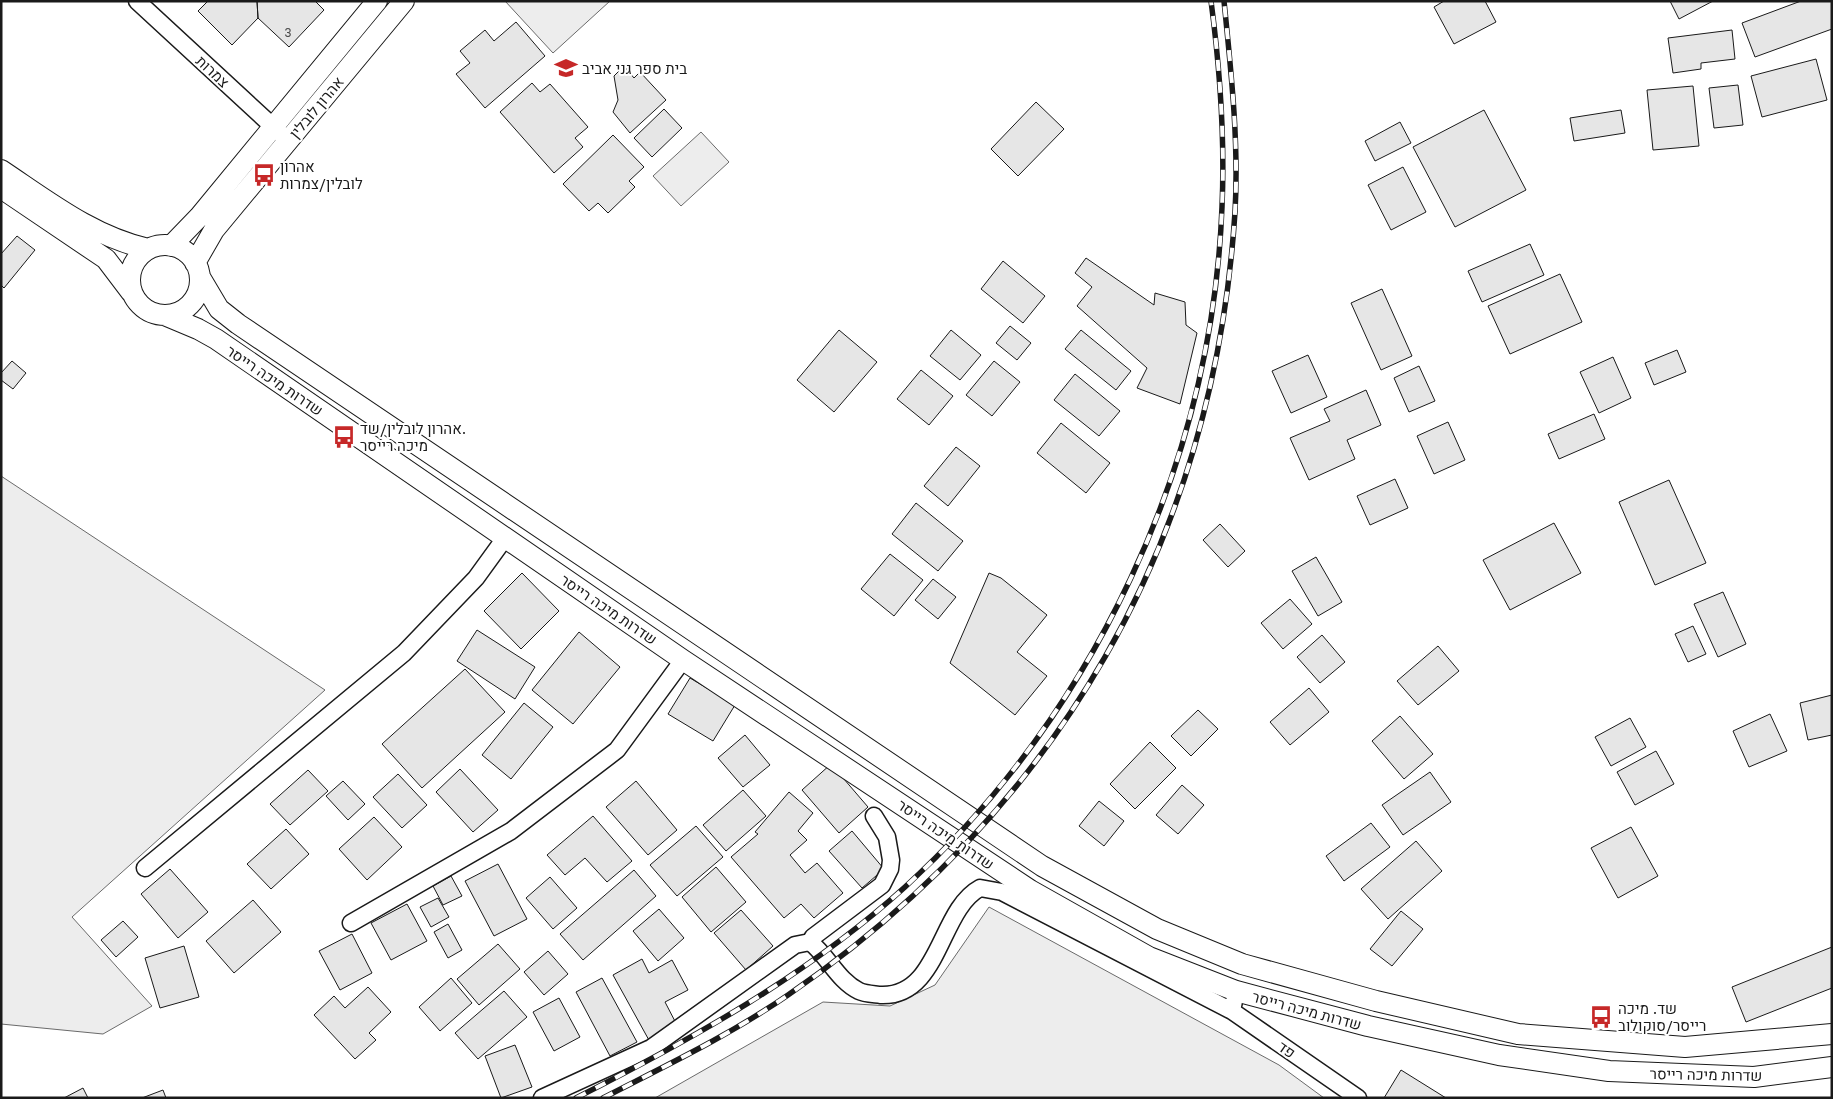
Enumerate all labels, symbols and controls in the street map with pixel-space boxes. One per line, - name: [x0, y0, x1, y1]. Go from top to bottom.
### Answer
- house number: 3: [284, 25, 292, 40]
- street label: צמרות: [193, 51, 233, 91]
- school or university icon: בית ספר גני אביב: [553, 55, 579, 81]
- place label: בית ספר גני אביב: [582, 59, 687, 77]
- street label: אהרון לובלין: [285, 73, 347, 141]
- place label: אהרון לובלין/צמרות: [280, 157, 363, 192]
- bus stop icon: אהרון לובלין/צמרות: [251, 162, 277, 188]
- street label: שדרות מיכה רייסר: [223, 341, 327, 419]
- place label: אהרון לובלין/שד. מיכה רייסר: [360, 419, 466, 454]
- bus stop icon: אהרון לובלין/שד. מיכה רייסר: [331, 424, 357, 450]
- street label: שדרות מיכה רייסר: [557, 570, 661, 648]
- street label: שדרות מיכה רייסר: [894, 795, 998, 873]
- street label: שדרות מיכה רייסר: [1250, 987, 1364, 1033]
- place label: שד. מיכה רייסר/סוקולוב: [1618, 999, 1706, 1034]
- bus stop icon: שד. מיכה רייסר/סוקולוב: [1588, 1004, 1614, 1030]
- street label: פד: [1275, 1037, 1299, 1061]
- street label: שדרות מיכה רייסר: [1650, 1064, 1762, 1084]

